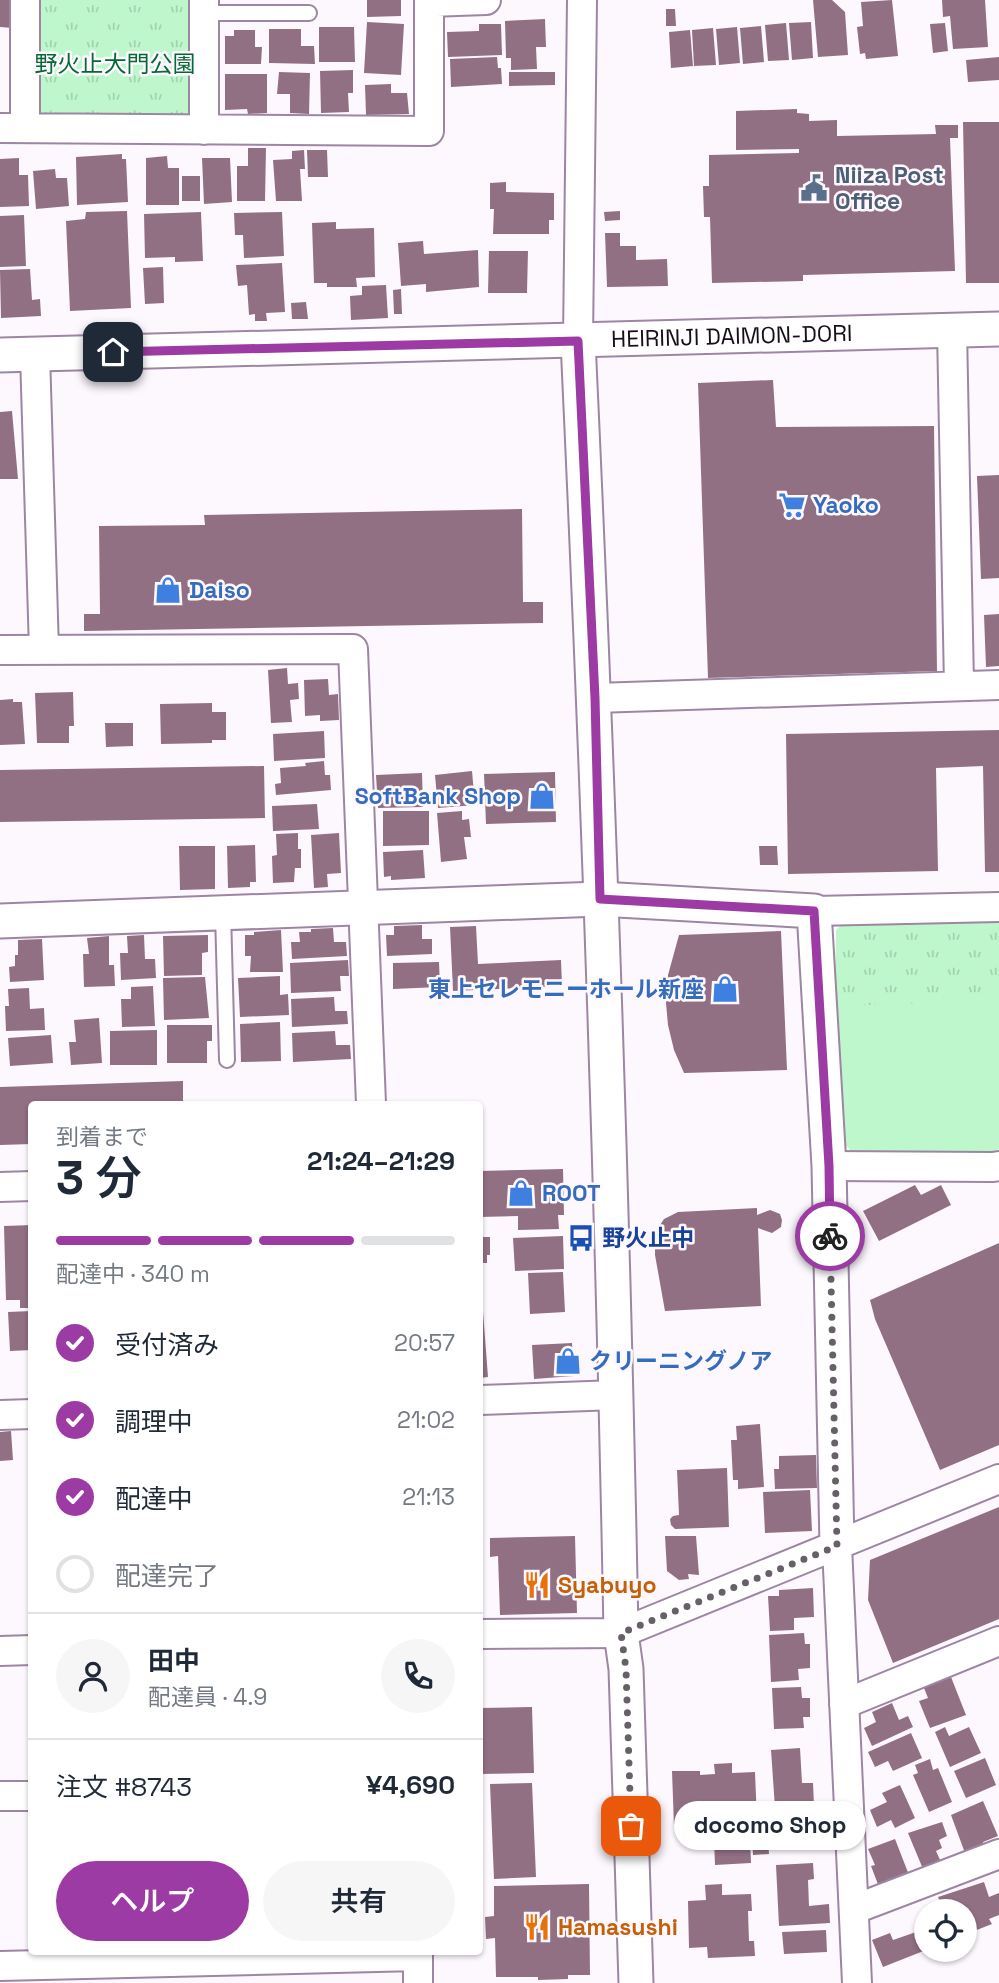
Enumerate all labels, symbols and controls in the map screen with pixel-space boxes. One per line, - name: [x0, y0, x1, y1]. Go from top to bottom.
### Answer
- park label: 野火止大門公園: [35, 49, 196, 79]
- place label: Niiza Post Office: [835, 160, 944, 216]
- public building icon: Niiza Post Office: [799, 173, 829, 203]
- street label: HEIRINJI DAIMON-DORI: [611, 318, 853, 354]
- pin: [83, 322, 143, 382]
- icon: home: [94, 333, 132, 371]
- supermarket icon: Yaoko: [777, 490, 807, 520]
- place label: Yaoko: [813, 490, 879, 520]
- shop icon: Daiso: [153, 575, 183, 605]
- place label: Daiso: [189, 575, 250, 605]
- place label: SoftBank Shop: [355, 781, 521, 811]
- shop icon: SoftBank Shop: [527, 781, 557, 811]
- place label: 東上セレモニーホール新座: [428, 974, 704, 1004]
- shop icon: 東上セレモニーホール新座: [710, 974, 740, 1004]
- text: 到着まで: [56, 1122, 148, 1152]
- text: 21:24–21:29: [307, 1144, 455, 1178]
- text: 3 分: [56, 1149, 142, 1207]
- shop icon: ROOT: [506, 1178, 536, 1208]
- place label: ROOT: [542, 1178, 601, 1208]
- courier: [795, 1201, 865, 1271]
- icon: bike: [811, 1217, 849, 1255]
- bus stop icon: 野火止中: [566, 1223, 596, 1253]
- place label: 野火止中: [602, 1223, 694, 1253]
- text: 配達中 · 340 m: [56, 1259, 210, 1289]
- icon: check: [56, 1324, 94, 1362]
- text: 受付済み: [115, 1328, 219, 1362]
- text: 20:57: [394, 1328, 455, 1358]
- shop icon: クリーニングノア: [553, 1346, 583, 1376]
- place label: クリーニングノア: [589, 1346, 773, 1376]
- icon: check: [56, 1401, 94, 1439]
- text: 調理中: [115, 1405, 193, 1439]
- text: 21:02: [397, 1405, 455, 1435]
- icon: check: [56, 1478, 94, 1516]
- text: 配達中: [115, 1482, 193, 1516]
- text: 21:13: [402, 1482, 455, 1512]
- text: 配達完了: [115, 1559, 219, 1593]
- restaurant icon: Syabuyo: [522, 1570, 552, 1600]
- place label: Syabuyo: [558, 1570, 657, 1600]
- button: person: [56, 1639, 130, 1713]
- button: phone: [381, 1639, 455, 1713]
- text: 田中: [148, 1644, 200, 1678]
- text: 配達員 · 4.9: [148, 1682, 267, 1712]
- text: ¥4,690: [366, 1768, 455, 1802]
- text: 注文 #8743: [56, 1770, 192, 1804]
- pin: [601, 1796, 661, 1856]
- callout: docomo Shop: [673, 1801, 866, 1850]
- icon: bag: [612, 1807, 650, 1845]
- text: docomo Shop: [694, 1810, 846, 1840]
- button: ヘルプ: [56, 1861, 249, 1941]
- button: 共有: [263, 1861, 455, 1941]
- map controls: [914, 1899, 977, 1962]
- button: locate: [914, 1899, 977, 1962]
- restaurant icon: Hamasushi: [522, 1912, 552, 1942]
- place label: Hamasushi: [558, 1912, 678, 1942]

